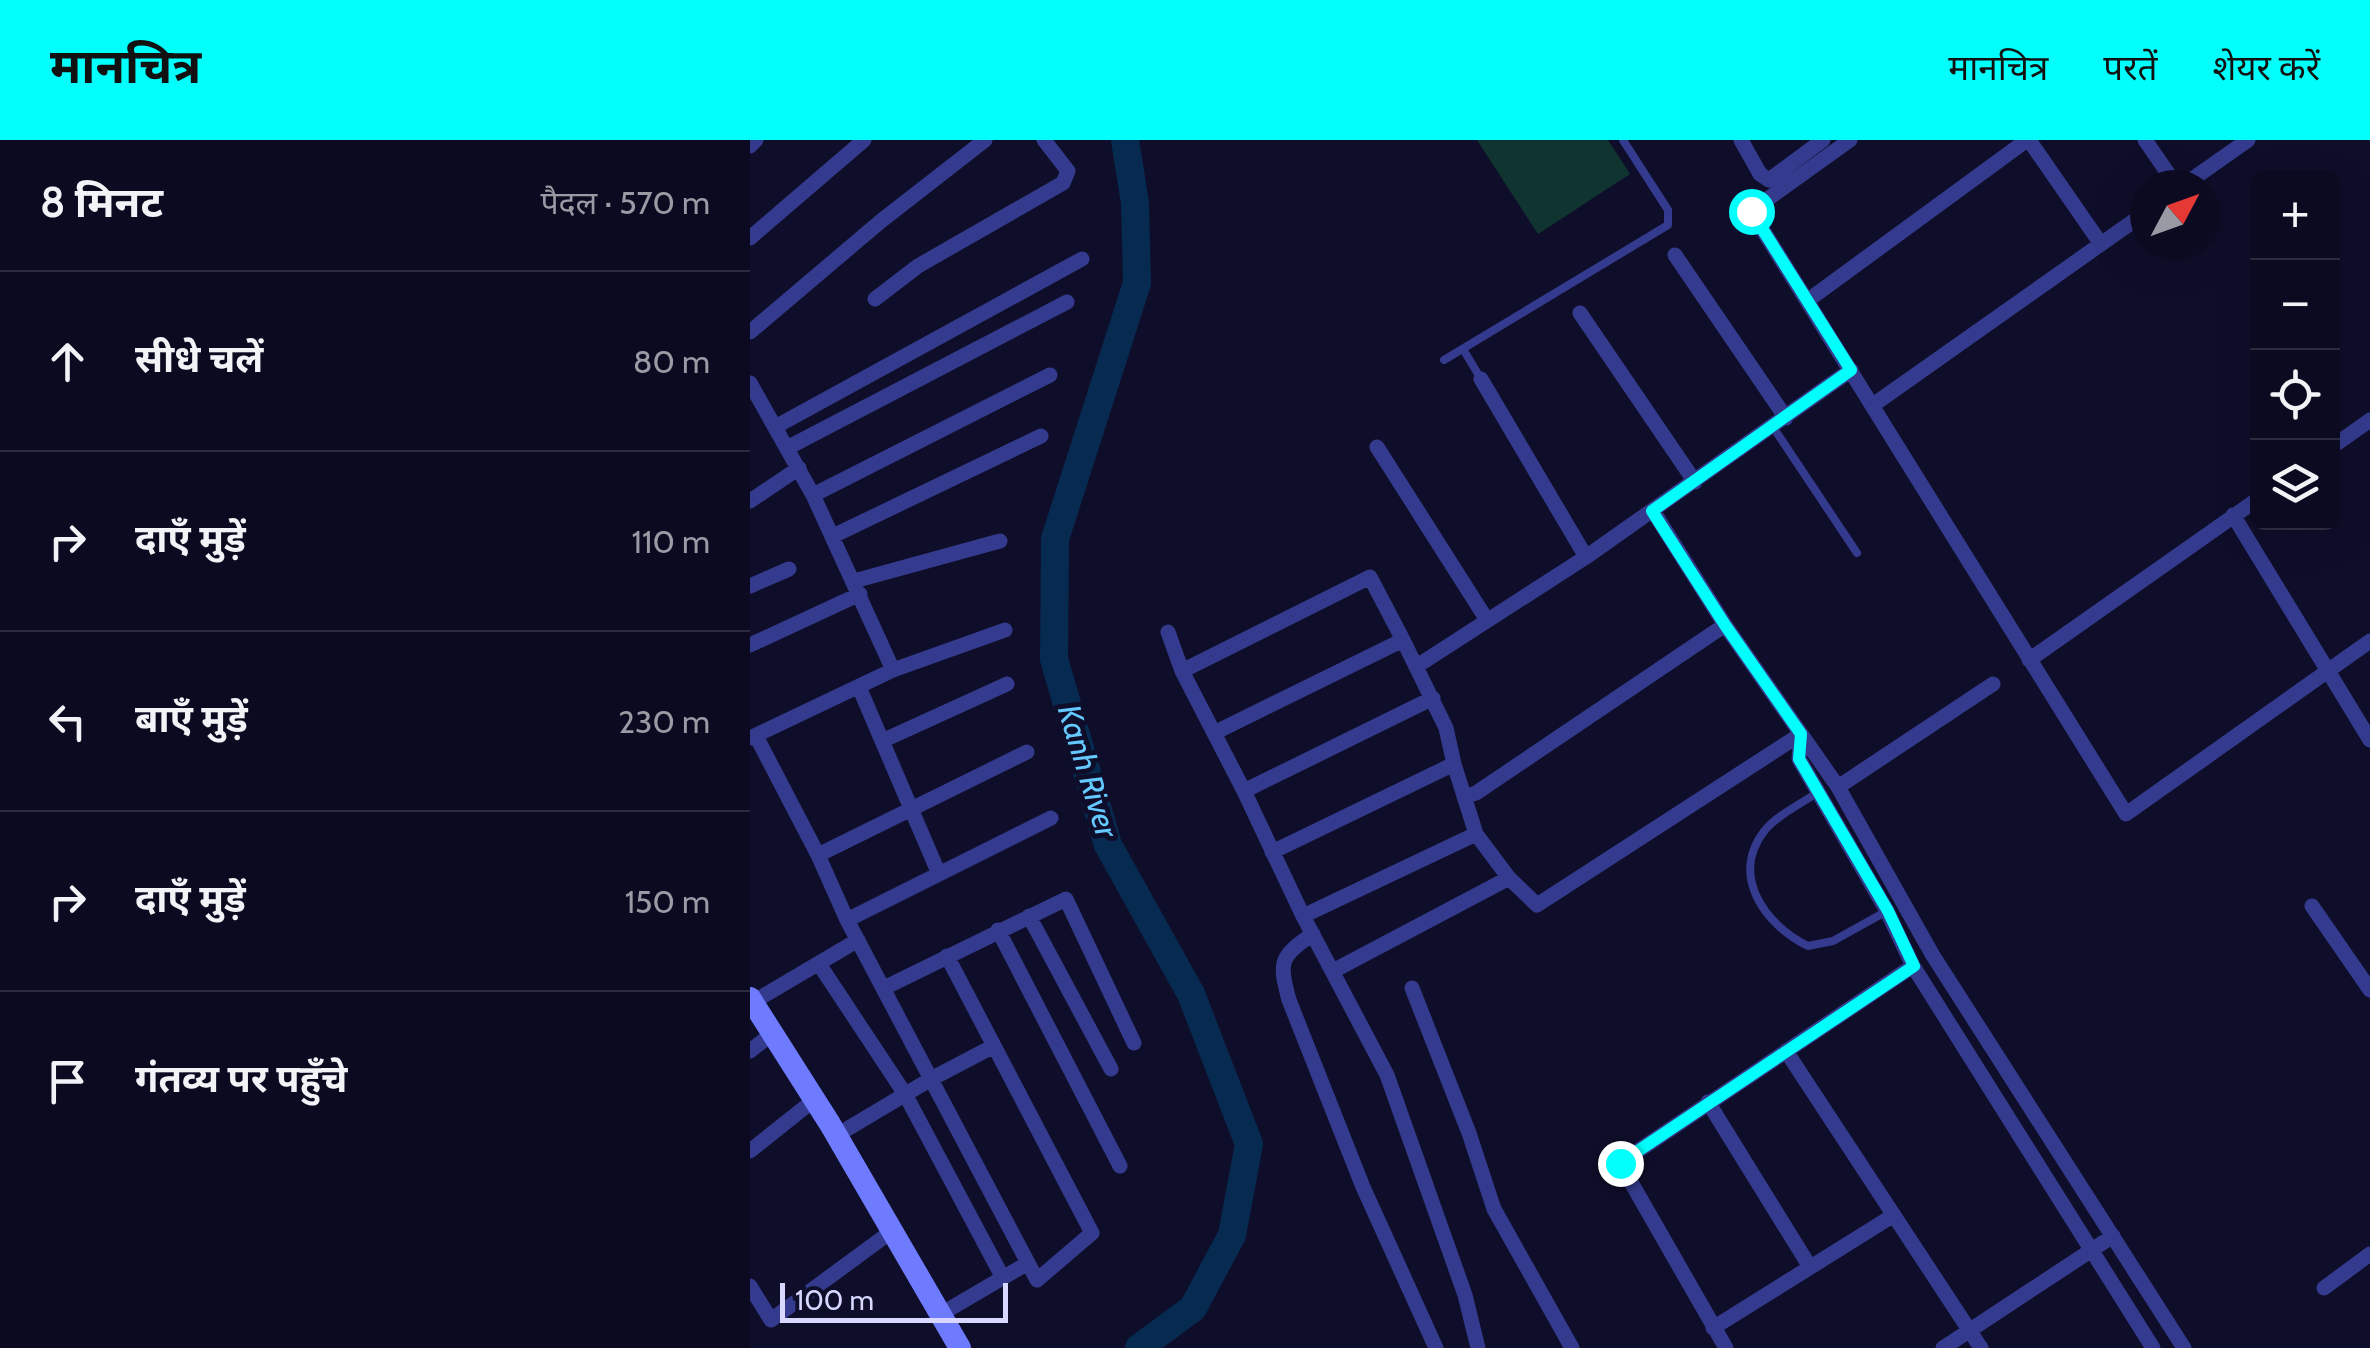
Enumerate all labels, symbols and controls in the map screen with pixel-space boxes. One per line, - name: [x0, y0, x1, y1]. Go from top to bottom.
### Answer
- text: मानचित्र: [50, 37, 201, 95]
- text: मानचित्र: [1948, 46, 2048, 89]
- text: परतें: [2103, 46, 2158, 89]
- text: शेयर करें: [2213, 46, 2320, 89]
- north arrow: [2130, 170, 2220, 260]
- map controls: [2250, 170, 2340, 530]
- button: +: [2250, 170, 2340, 260]
- text: 8 मिनट: [40, 176, 163, 228]
- text: पैदल · 570 m: [540, 183, 710, 222]
- route start: [1729, 189, 1775, 235]
- button: −: [2250, 260, 2340, 350]
- icon: ahead: [40, 334, 95, 389]
- text: सीधे चलें: [135, 335, 263, 382]
- text: 80 m: [633, 342, 710, 381]
- button: locate: [2250, 350, 2340, 440]
- button: layers: [2250, 440, 2340, 530]
- icon: right: [40, 514, 95, 569]
- text: दाएँ मुड़ें: [135, 515, 246, 562]
- text: 110 m: [632, 522, 710, 561]
- icon: left: [40, 694, 95, 749]
- text: बाएँ मुड़ें: [135, 695, 248, 742]
- water label: Kanh River: [1050, 700, 1127, 843]
- text: 230 m: [618, 702, 710, 741]
- icon: right: [40, 874, 95, 929]
- text: दाएँ मुड़ें: [135, 875, 246, 922]
- text: 150 m: [625, 882, 710, 921]
- icon: arrive: [40, 1054, 95, 1109]
- text: गंतव्य पर पहुँचे: [135, 1055, 347, 1102]
- route end: [1598, 1141, 1644, 1187]
- scale bar: [780, 1278, 1008, 1322]
- text: 100 m: [795, 1283, 874, 1317]

